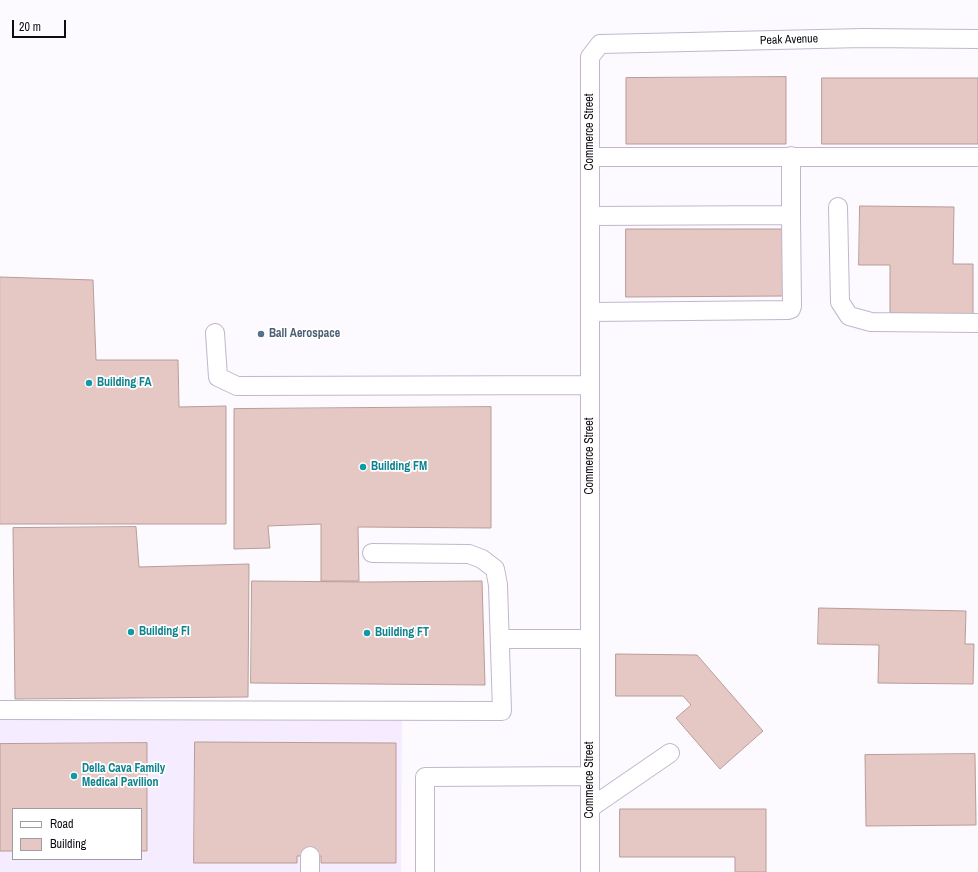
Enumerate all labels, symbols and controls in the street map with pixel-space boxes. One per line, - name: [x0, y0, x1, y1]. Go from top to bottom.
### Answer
- scale bar: [14, 12, 68, 38]
- text: 20 m: [19, 19, 41, 35]
- street label: Peak Avenue: [760, 32, 818, 48]
- street label: Commerce Street: [583, 93, 597, 171]
- place label: Ball Aerospace: [269, 327, 340, 341]
- marker: Ball Aerospace: [256, 329, 266, 339]
- place label: Building FA: [97, 376, 152, 390]
- marker: Building FA: [84, 378, 94, 388]
- street label: Commerce Street: [583, 417, 597, 495]
- place label: Building FM: [371, 460, 427, 474]
- marker: Building FM: [358, 462, 368, 472]
- place label: Building FI: [139, 625, 190, 639]
- place label: Building FT: [375, 626, 429, 640]
- marker: Building FI: [126, 627, 136, 637]
- marker: Building FT: [362, 628, 372, 638]
- street label: Commerce Street: [583, 741, 597, 819]
- place label: Della Cava Family Medical Pavilion: [82, 762, 165, 790]
- marker: Della Cava Family Medical Pavilion: [69, 771, 79, 781]
- legend: [12, 808, 142, 860]
- text: Road: [50, 816, 74, 832]
- text: Building: [50, 836, 86, 852]

